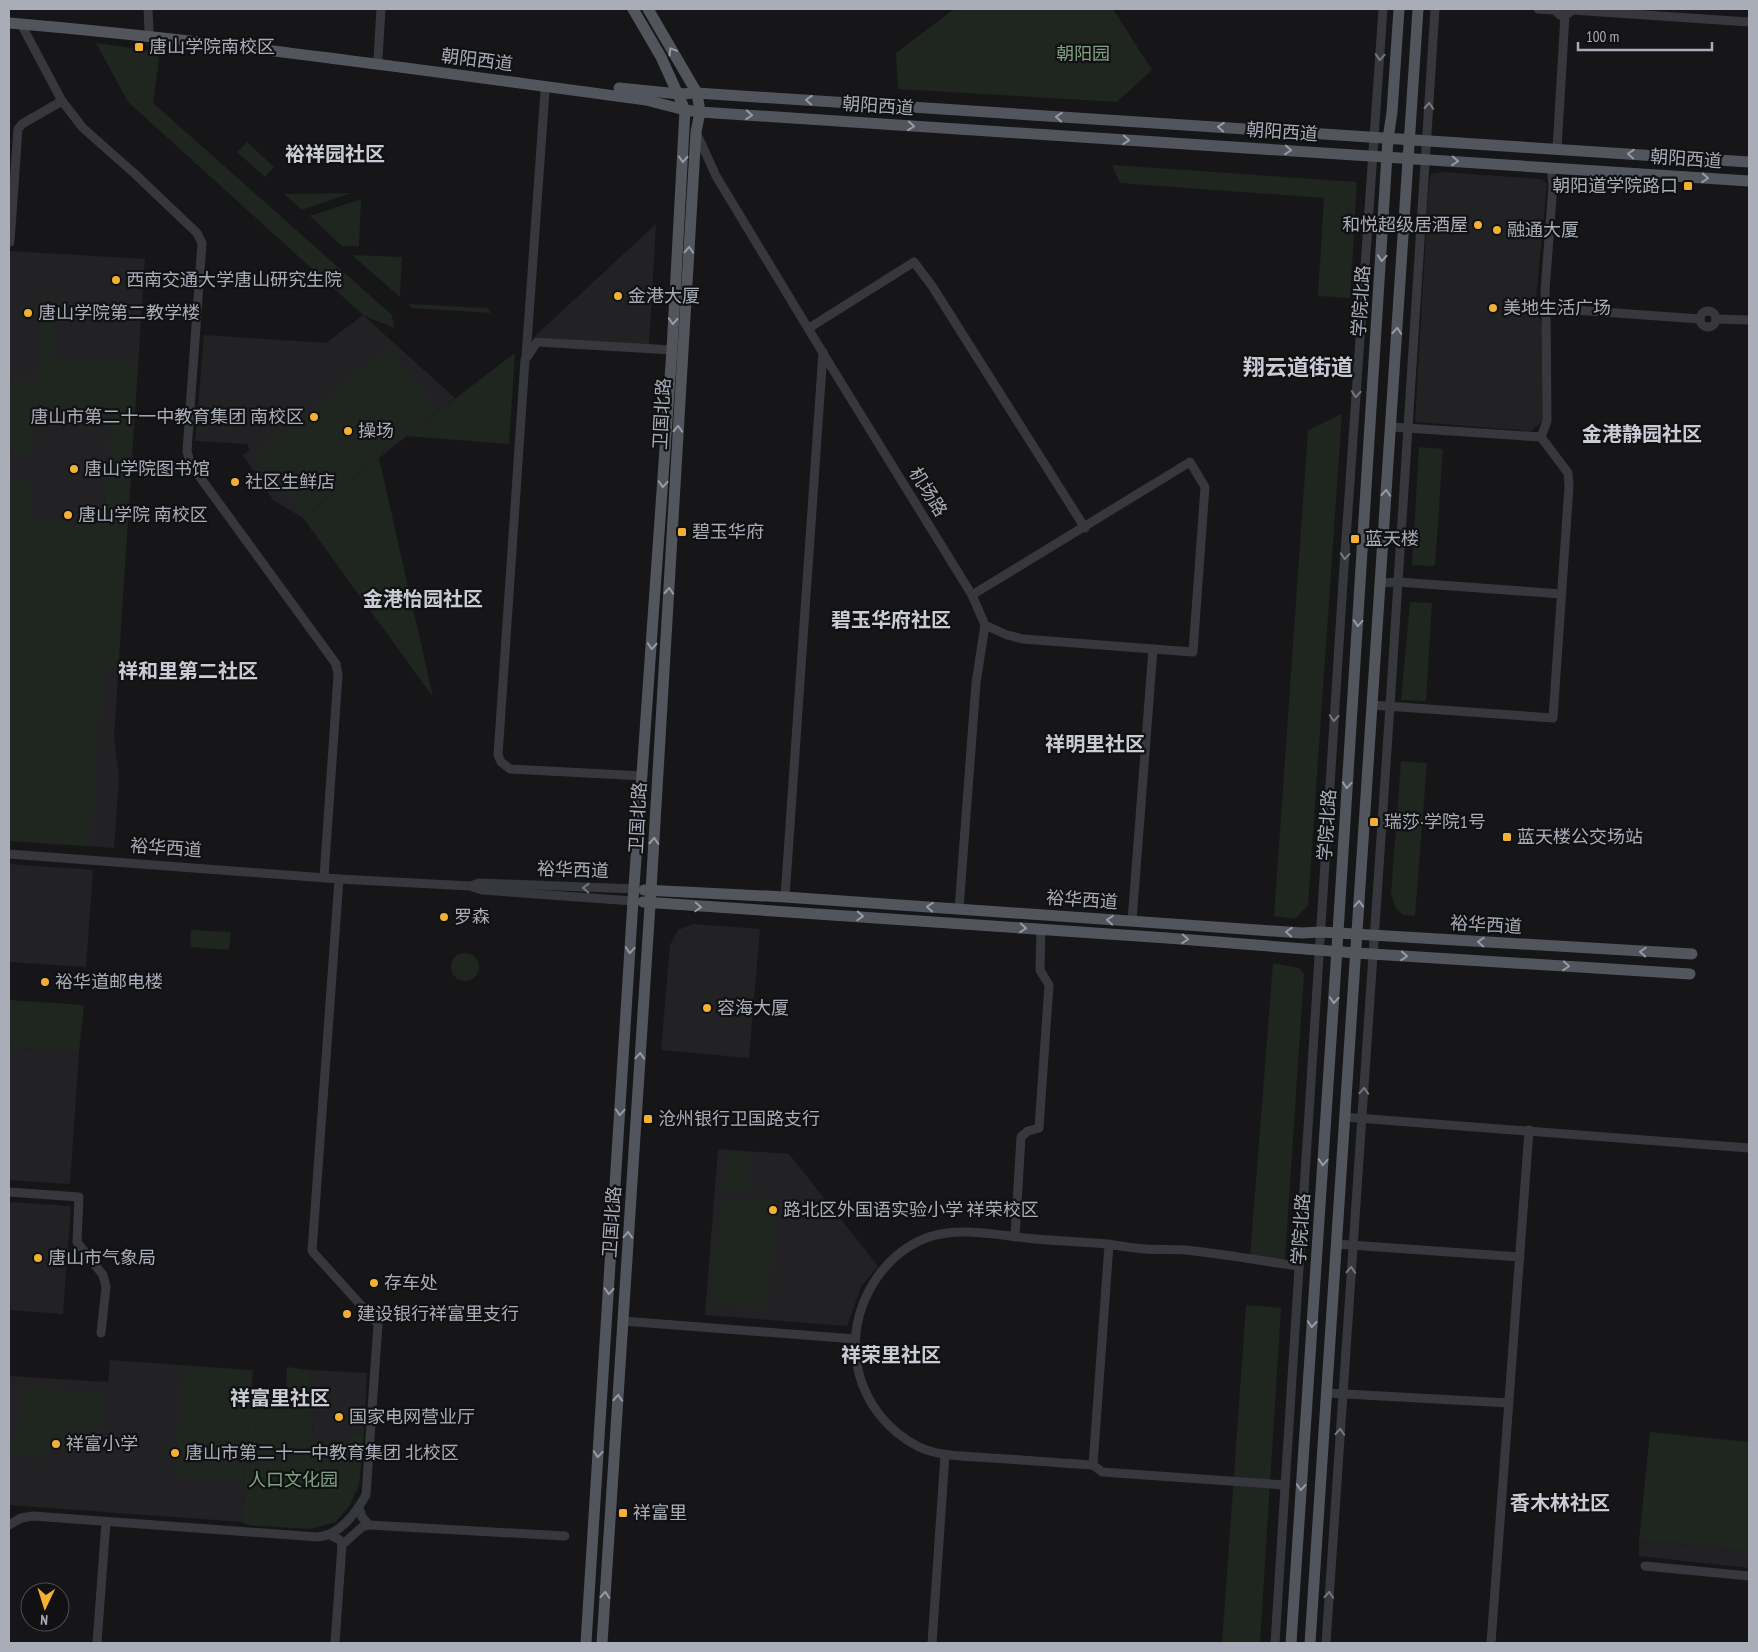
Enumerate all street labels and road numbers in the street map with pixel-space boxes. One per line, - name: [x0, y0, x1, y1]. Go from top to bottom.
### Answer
- street label: 朝阳西道: [440, 44, 514, 75]
- street label: 朝阳西道: [841, 92, 915, 119]
- street label: 朝阳西道: [1245, 118, 1319, 145]
- street label: 朝阳西道: [1649, 145, 1723, 172]
- street label: 学院北路: [1347, 264, 1374, 338]
- street label: 卫国北路: [648, 377, 675, 451]
- street label: 机场路: [904, 463, 952, 521]
- street label: 卫国北路: [624, 781, 651, 855]
- street label: 学院北路: [1313, 788, 1340, 862]
- street label: 裕华西道: [129, 834, 203, 861]
- street label: 裕华西道: [537, 857, 609, 882]
- street label: 裕华西道: [1045, 886, 1119, 913]
- street label: 裕华西道: [1449, 911, 1523, 938]
- street label: 卫国北路: [598, 1185, 625, 1259]
- street label: 学院北路: [1287, 1192, 1314, 1266]

